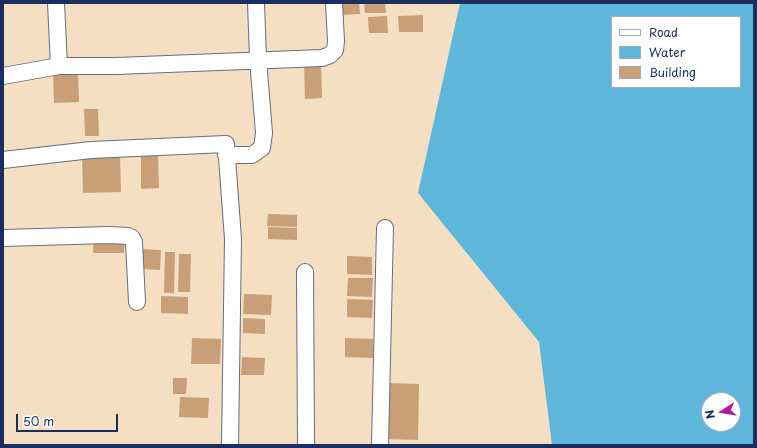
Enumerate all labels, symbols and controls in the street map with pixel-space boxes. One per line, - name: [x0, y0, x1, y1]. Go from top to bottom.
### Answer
- legend: [611, 16, 741, 88]
- text: Road: [649, 23, 678, 41]
- text: Water: [649, 43, 685, 61]
- text: Building: [649, 63, 696, 81]
- north arrow: [701, 392, 741, 432]
- scale bar: [18, 406, 120, 432]
- text: N: [701, 408, 719, 420]
- text: 50 m: [23, 412, 54, 430]

